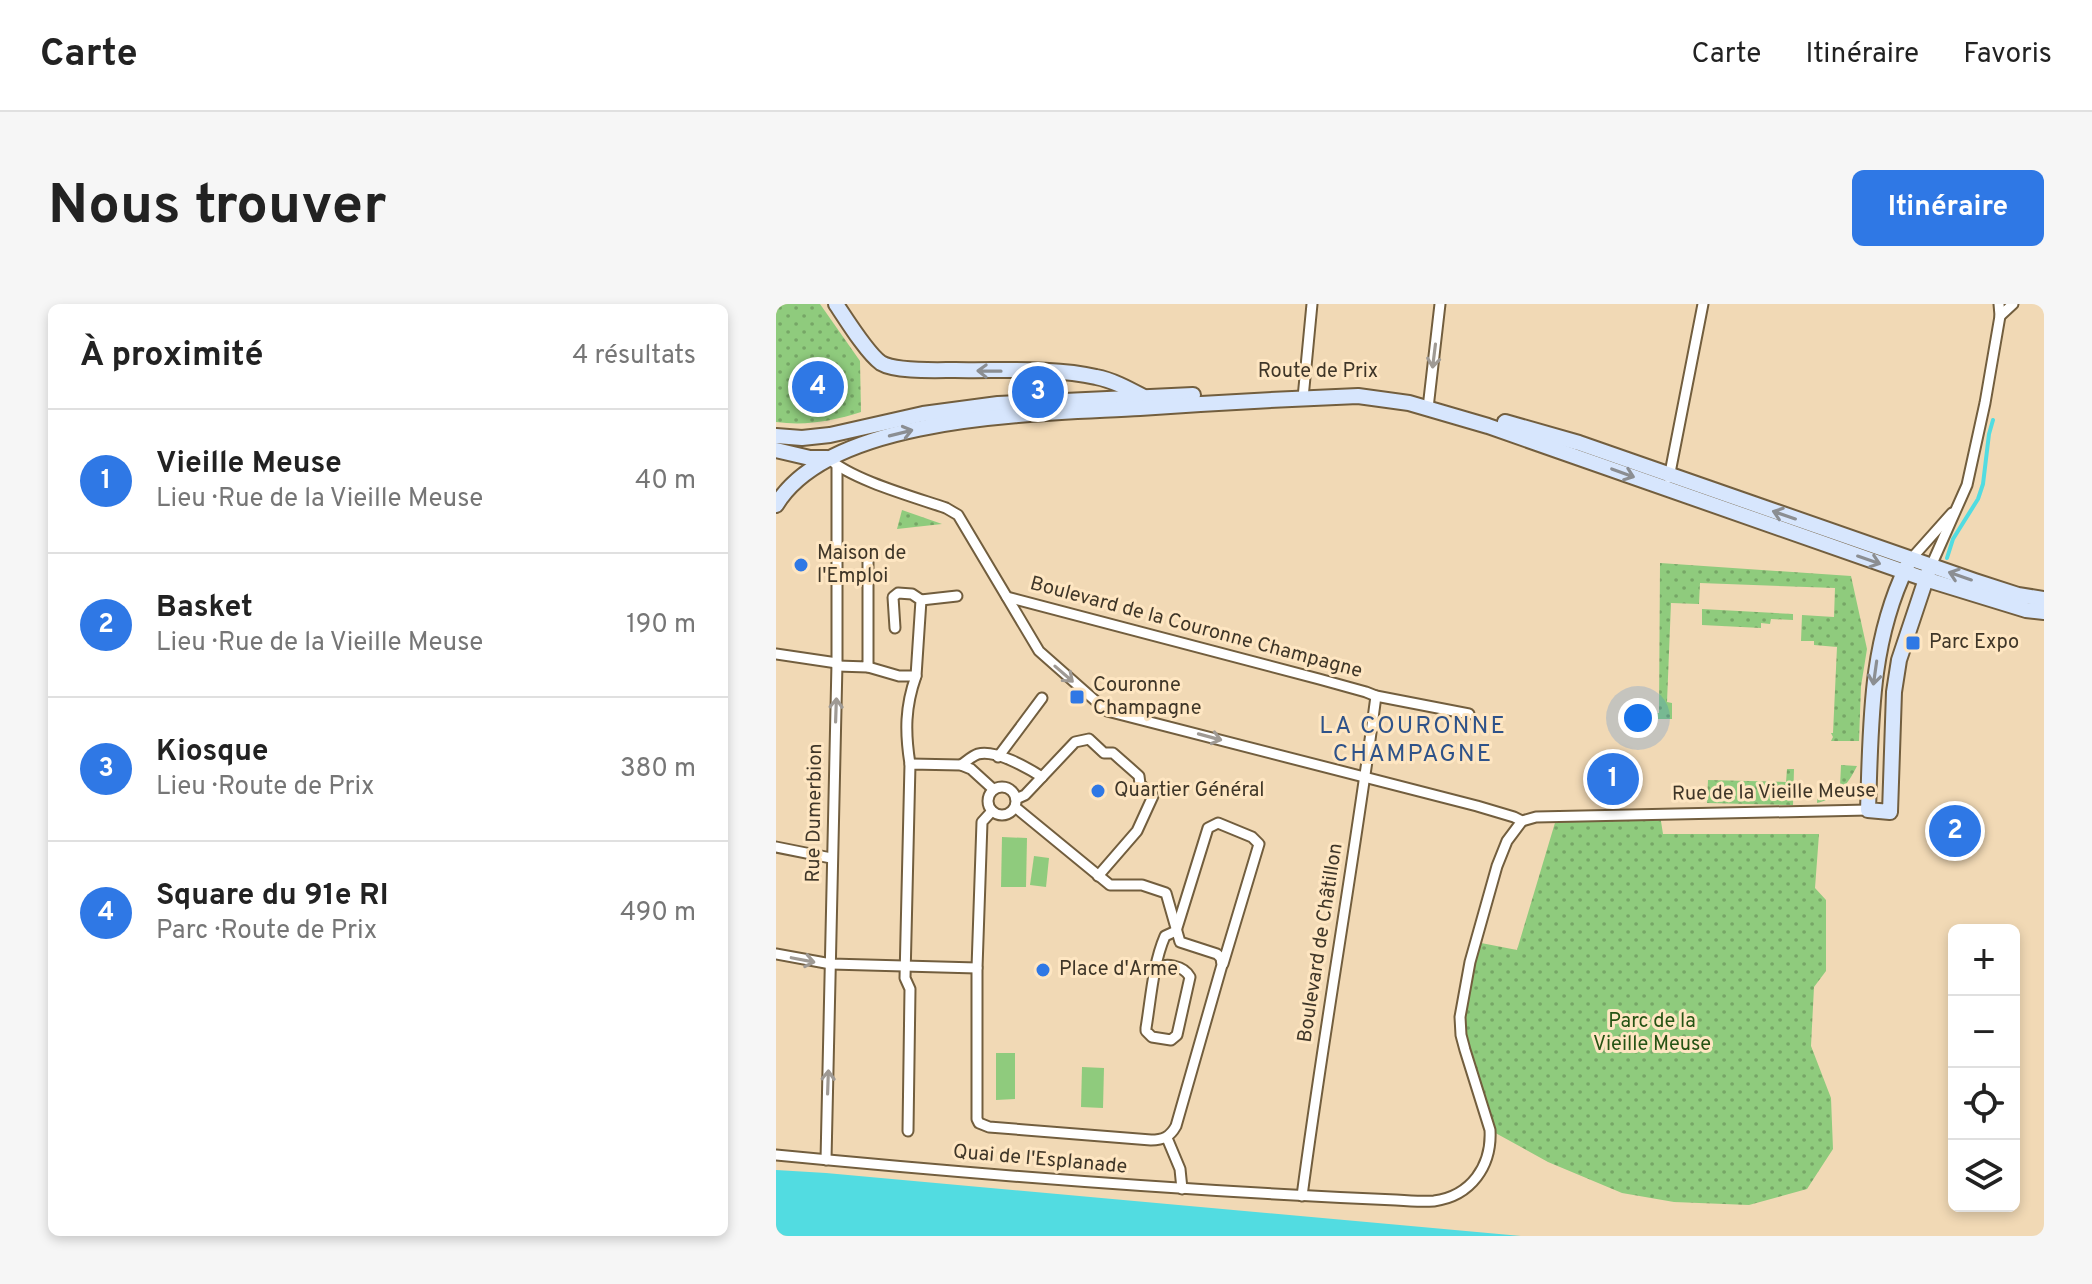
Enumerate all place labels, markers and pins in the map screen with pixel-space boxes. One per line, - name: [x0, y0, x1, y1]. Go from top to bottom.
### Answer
- pin: 4: [792, 357, 844, 417]
- pin: 3: [1012, 362, 1064, 422]
- place label: Maison de l'Emploi: [817, 541, 906, 590]
- marker: Maison de l'Emploi: [792, 556, 810, 574]
- place label: Parc Expo: [1929, 630, 2019, 656]
- marker: Parc Expo: [1904, 634, 1922, 652]
- place label: Couronne Champagne: [1093, 673, 1201, 722]
- marker: Couronne Champagne: [1068, 688, 1086, 706]
- pin: 1: [1587, 749, 1639, 809]
- place label: Quartier Général: [1114, 778, 1265, 804]
- marker: Quartier Général: [1089, 782, 1107, 800]
- pin: 2: [1929, 801, 1981, 861]
- place label: Place d'Arme: [1059, 957, 1178, 983]
- marker: Place d'Arme: [1034, 961, 1052, 979]

